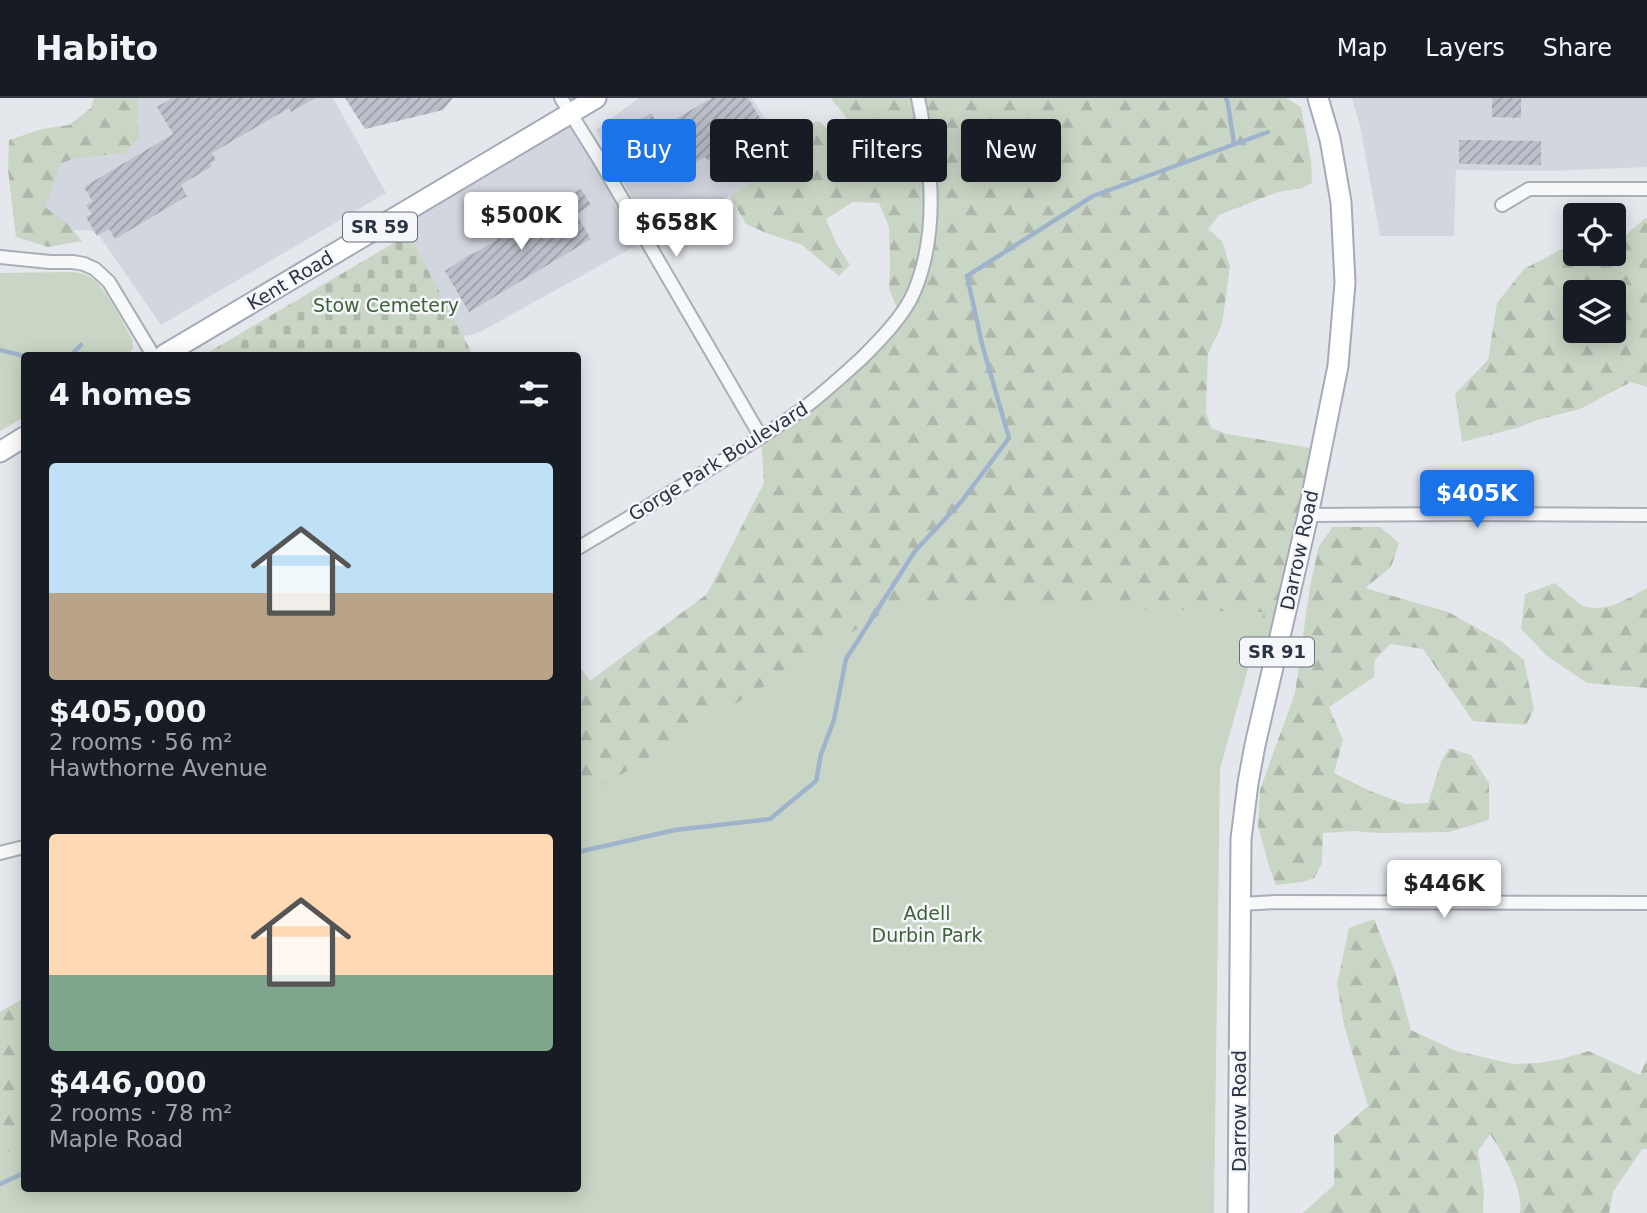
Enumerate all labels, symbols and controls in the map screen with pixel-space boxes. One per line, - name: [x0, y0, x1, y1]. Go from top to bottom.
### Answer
- text: Habito: [35, 29, 158, 68]
- text: Map: [1337, 34, 1387, 62]
- text: Layers: [1425, 34, 1505, 62]
- text: Share: [1543, 34, 1612, 62]
- chip: Buy: [602, 119, 696, 182]
- chip: Rent: [710, 119, 813, 182]
- chip: Filters: [827, 119, 947, 182]
- chip: New: [961, 119, 1061, 182]
- pin: $500K: [472, 192, 570, 252]
- pin: $658K: [627, 200, 725, 259]
- text: $500K: [480, 202, 562, 228]
- map controls: [1563, 203, 1626, 343]
- button: locate: [1563, 203, 1626, 266]
- text: $658K: [635, 209, 717, 235]
- road number: SR 59: [343, 212, 417, 242]
- street label: Kent Road: [243, 246, 337, 314]
- button: layers: [1563, 280, 1626, 343]
- park label: Stow Cemetery: [313, 294, 459, 316]
- icon: filters: [515, 375, 553, 413]
- text: 4 homes: [49, 377, 192, 412]
- street label: Gorge Park Boulevard: [624, 397, 812, 525]
- pin: $405K: [1428, 470, 1526, 530]
- text: $405K: [1436, 480, 1518, 506]
- street label: Darrow Road: [1276, 488, 1322, 612]
- icon: home: [238, 508, 364, 634]
- road number: SR 91: [1240, 638, 1314, 666]
- text: $405,000: [49, 694, 207, 729]
- text: 2 rooms · 56 m²: [49, 729, 233, 755]
- text: Hawthorne Avenue: [49, 755, 267, 781]
- pin: $446K: [1395, 860, 1493, 920]
- text: $446K: [1403, 870, 1485, 896]
- icon: home: [238, 879, 364, 1005]
- park label: Adell Durbin Park: [872, 902, 982, 946]
- street label: Darrow Road: [1228, 1050, 1250, 1172]
- text: $446,000: [49, 1065, 207, 1100]
- text: 2 rooms · 78 m²: [49, 1100, 233, 1126]
- text: Maple Road: [49, 1126, 183, 1152]

